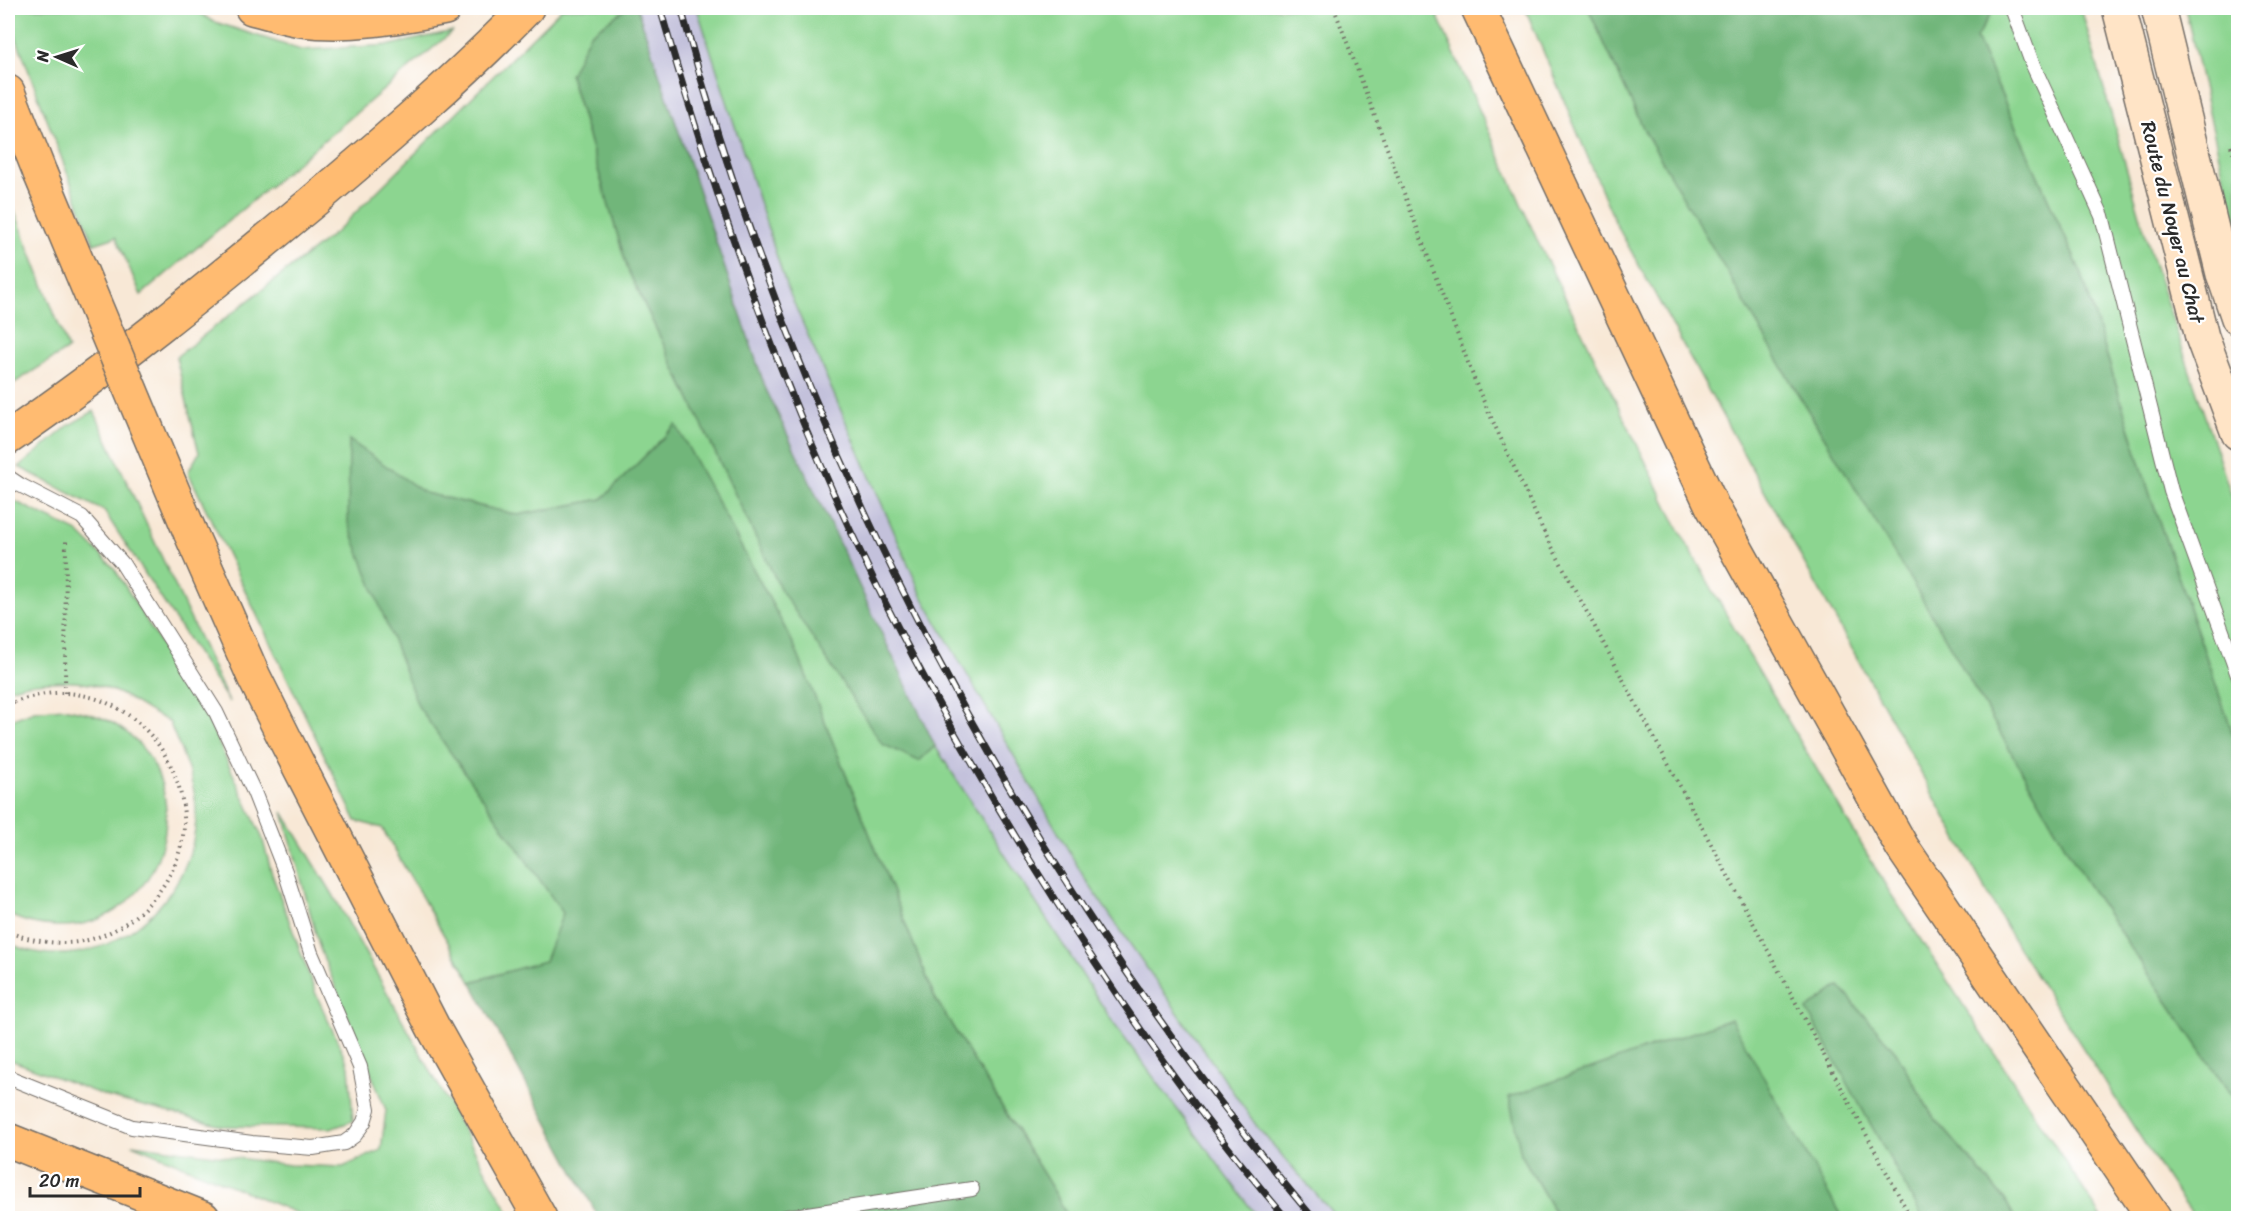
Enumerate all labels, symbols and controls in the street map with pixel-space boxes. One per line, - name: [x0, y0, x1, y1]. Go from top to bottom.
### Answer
- north arrow: [27, 27, 87, 87]
- text: N: [28, 49, 57, 64]
- street label: Route du Noyer au Chat: [2130, 117, 2215, 328]
- scale bar: [30, 1160, 140, 1198]
- text: 20 m: [39, 1165, 79, 1197]

